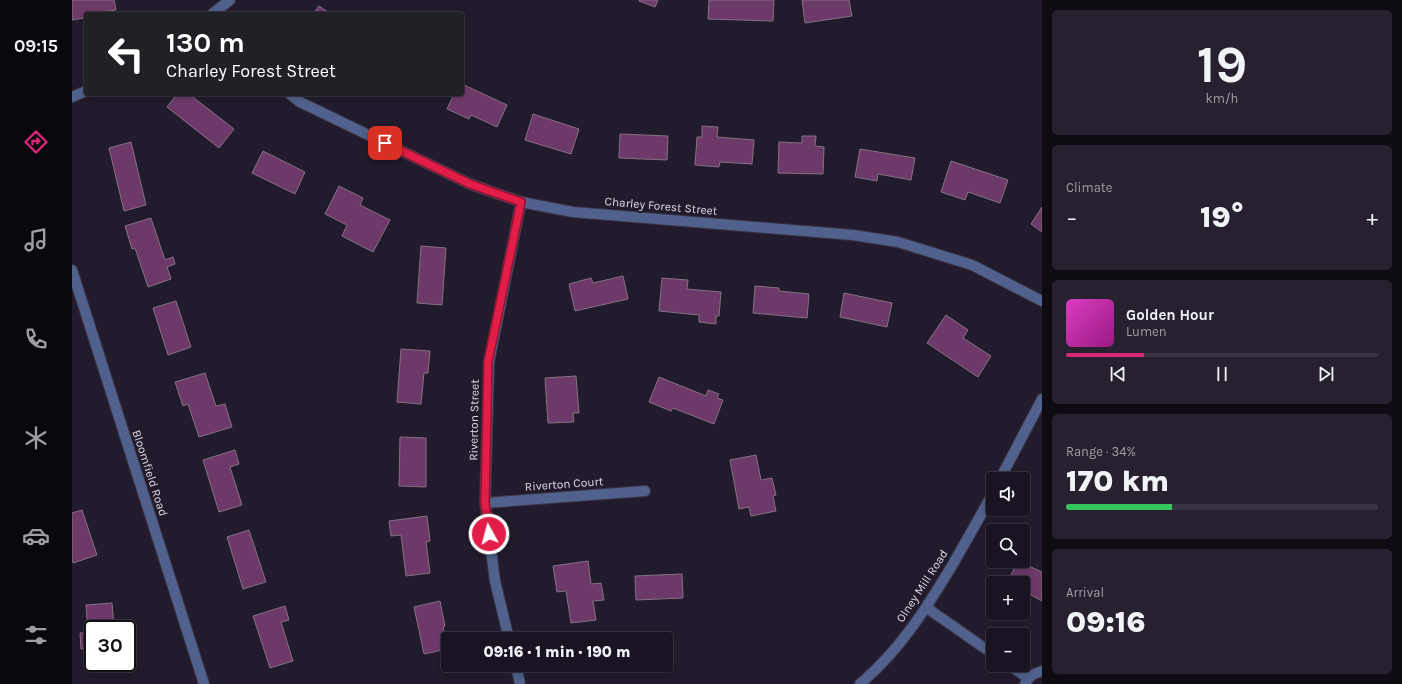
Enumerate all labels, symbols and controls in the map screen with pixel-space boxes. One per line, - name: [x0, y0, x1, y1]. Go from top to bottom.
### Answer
- text: 130 m: [166, 26, 245, 59]
- icon: left: [100, 28, 152, 80]
- text: 19: [1197, 34, 1247, 95]
- text: 09:15: [14, 35, 58, 57]
- text: Charley Forest Street: [166, 60, 336, 82]
- text: km/h: [1206, 91, 1238, 106]
- pin: [368, 126, 402, 160]
- icon: directions: [22, 128, 50, 156]
- icon: arrive: [374, 132, 396, 154]
- text: Climate: [1066, 180, 1112, 195]
- street label: Charley Forest Street: [604, 194, 718, 218]
- text: 19°: [1200, 199, 1244, 235]
- text: −: [1066, 205, 1078, 231]
- text: +: [1366, 205, 1378, 231]
- icon: music: [22, 226, 50, 254]
- text: Golden Hour: [1126, 306, 1214, 324]
- text: Lumen: [1126, 324, 1167, 339]
- icon: phone: [22, 325, 50, 353]
- icon: previous: [1107, 363, 1129, 385]
- icon: pause: [1211, 363, 1233, 385]
- icon: next: [1315, 363, 1337, 385]
- street label: Riverton Street: [466, 379, 482, 461]
- icon: climate: [22, 424, 50, 452]
- street label: Bloomfield Road: [129, 428, 171, 518]
- text: Range · 34%: [1066, 444, 1136, 459]
- text: 170 km: [1066, 463, 1169, 499]
- map controls: [986, 472, 1030, 672]
- button: sound: [986, 472, 1030, 516]
- street label: Riverton Court: [524, 474, 604, 494]
- position arrow: [468, 513, 510, 555]
- icon: car: [22, 522, 50, 550]
- button: search: [986, 524, 1030, 568]
- street label: Olney Mill Road: [893, 547, 951, 625]
- button: +: [986, 576, 1030, 620]
- text: Arrival: [1066, 585, 1104, 600]
- text: 09:16: [1066, 604, 1146, 640]
- speed limit sign: 30: [84, 620, 136, 672]
- icon: filters: [22, 621, 50, 649]
- button: −: [986, 628, 1030, 672]
- text: 09:16 · 1 min · 190 m: [484, 643, 630, 661]

